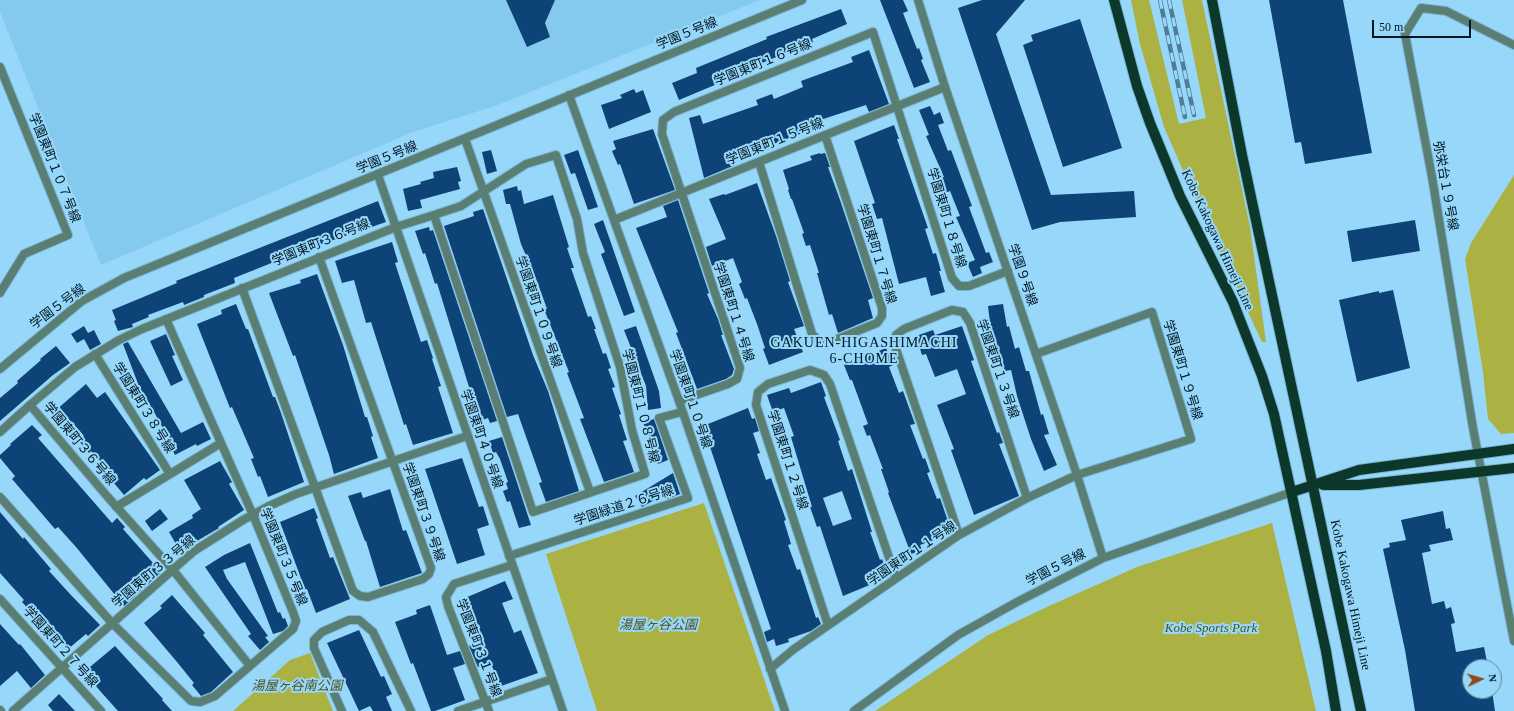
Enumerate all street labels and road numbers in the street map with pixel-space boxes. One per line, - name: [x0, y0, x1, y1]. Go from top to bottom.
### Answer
- street label: 学園５号線: [654, 15, 720, 53]
- street label: 学園東町１６号線: [712, 36, 814, 90]
- street label: 学園東町１０７号線: [25, 111, 83, 225]
- street label: 学園東町１５号線: [724, 115, 826, 169]
- street label: 学園５号線: [354, 139, 420, 177]
- street label: 弥栄台１９号線: [1429, 140, 1461, 232]
- street label: 学園東町１８号線: [923, 166, 969, 270]
- street label: Kobe Kakogawa Himeji Line: [1178, 167, 1256, 313]
- street label: 学園東町１７号線: [853, 202, 899, 306]
- street label: 学園東町３６号線: [270, 216, 372, 270]
- street label: 学園９号線: [1004, 242, 1040, 308]
- street label: 学園東町１０９号線: [512, 254, 564, 370]
- street label: 学園東町１４号線: [710, 260, 756, 364]
- street label: 学園５号線: [27, 281, 89, 333]
- street label: 学園東町１３号線: [973, 317, 1021, 421]
- street label: 学園東町１９号線: [1159, 318, 1205, 422]
- street label: 学園東町１０８号線: [618, 347, 662, 465]
- street label: 学園東町１０号線: [666, 347, 714, 451]
- street label: 学園東町３８号線: [109, 360, 177, 456]
- street label: 学園東町４０号線: [457, 387, 505, 491]
- street label: 学園東町３６号線: [40, 399, 118, 489]
- street label: 学園東町１２号線: [764, 408, 810, 512]
- street label: 学園東町３９号線: [399, 460, 447, 564]
- street label: 学園緑道２６号線: [572, 483, 676, 529]
- street label: 学園東町３５号線: [256, 506, 310, 608]
- street label: 学園東町１１号線: [865, 518, 959, 590]
- street label: Kobe Kakogawa Himeji Line: [1326, 518, 1374, 672]
- street label: 学園東町３３号線: [109, 533, 199, 611]
- street label: 学園５号線: [1024, 546, 1088, 590]
- street label: 学園東町３１号線: [452, 597, 504, 699]
- street label: 学園東町２７号線: [19, 603, 101, 691]

